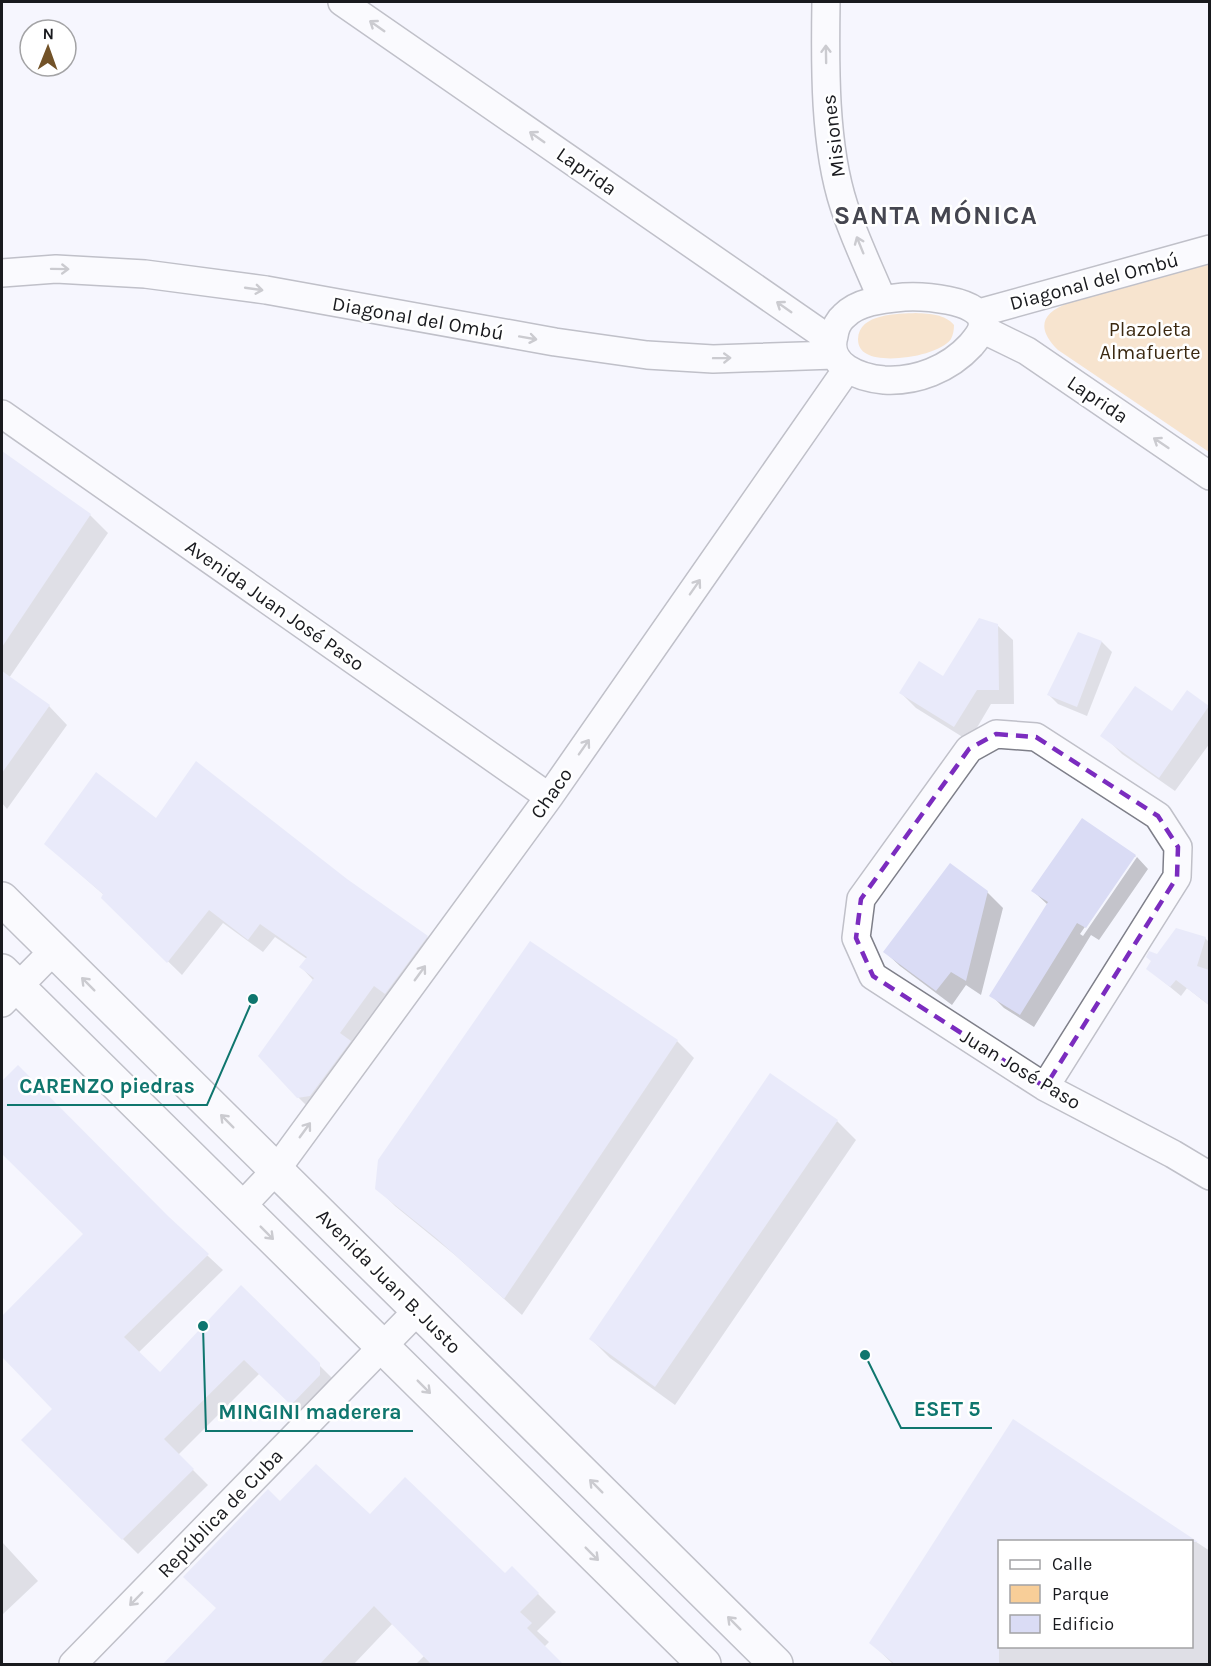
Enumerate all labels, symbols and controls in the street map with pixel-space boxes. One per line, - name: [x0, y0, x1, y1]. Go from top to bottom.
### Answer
- north arrow: [18, 18, 78, 78]
- one-way arrow: [369, 20, 386, 32]
- text: N: [42, 24, 54, 43]
- one-way arrow: [820, 45, 831, 65]
- street label: Misiones: [817, 93, 850, 179]
- one-way arrow: [530, 131, 546, 143]
- street label: Laprida: [552, 142, 621, 200]
- district label: SANTA MÓNICA: [834, 199, 1038, 231]
- one-way arrow: [854, 236, 865, 255]
- street label: Diagonal del Ombú: [1007, 248, 1181, 315]
- one-way arrow: [49, 264, 69, 275]
- one-way arrow: [243, 283, 263, 294]
- street label: Diagonal del Ombú: [330, 292, 506, 345]
- one-way arrow: [776, 301, 793, 313]
- park label: Plazoleta Almafuerte: [1099, 318, 1201, 364]
- one-way arrow: [518, 332, 538, 343]
- one-way arrow: [711, 353, 731, 364]
- street label: Laprida: [1063, 371, 1132, 428]
- one-way arrow: [1154, 437, 1170, 449]
- street label: Avenida Juan José Paso: [181, 535, 369, 676]
- one-way arrow: [689, 579, 701, 595]
- one-way arrow: [578, 739, 590, 755]
- street label: Chaco: [526, 764, 577, 823]
- one-way arrow: [414, 965, 427, 981]
- one-way arrow: [80, 977, 95, 991]
- street label: Juan José Paso: [957, 1025, 1085, 1114]
- callout: CARENZO piedras: [7, 1066, 207, 1105]
- text: CARENZO piedras: [19, 1074, 195, 1098]
- one-way arrow: [219, 1114, 234, 1129]
- one-way arrow: [299, 1123, 312, 1139]
- street label: Avenida Juan B. Justo: [312, 1204, 466, 1358]
- one-way arrow: [260, 1226, 275, 1241]
- one-way arrow: [416, 1380, 431, 1395]
- callout: ESET 5: [901, 1389, 992, 1428]
- callout: MINGINI maderera: [206, 1392, 413, 1431]
- text: ESET 5: [914, 1397, 980, 1421]
- text: MINGINI maderera: [218, 1400, 402, 1424]
- street label: República de Cuba: [153, 1444, 288, 1582]
- one-way arrow: [588, 1479, 603, 1494]
- legend: [998, 1540, 1193, 1648]
- one-way arrow: [585, 1546, 600, 1561]
- text: Calle: [1052, 1553, 1092, 1575]
- text: Parque: [1052, 1583, 1109, 1605]
- one-way arrow: [129, 1592, 144, 1607]
- text: Edificio: [1052, 1613, 1114, 1635]
- one-way arrow: [727, 1616, 742, 1631]

